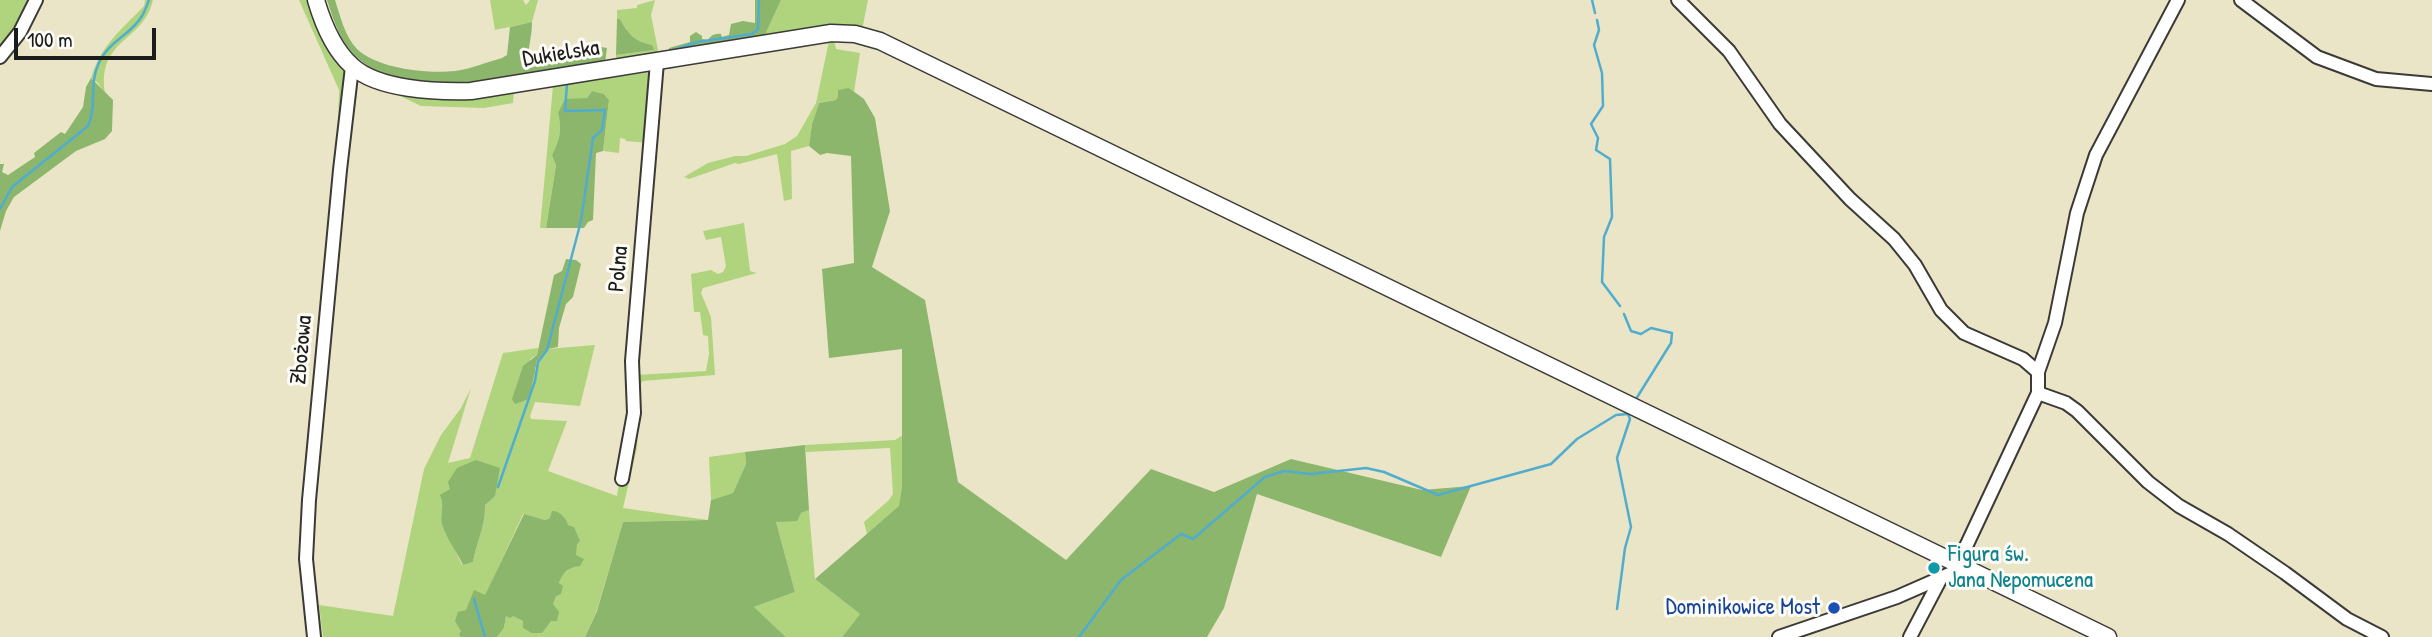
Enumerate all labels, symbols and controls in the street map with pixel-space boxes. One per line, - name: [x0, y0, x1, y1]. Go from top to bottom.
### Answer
- scale bar: [18, 14, 159, 58]
- text: 100 m: [27, 25, 73, 54]
- street label: Dukielska: [521, 34, 601, 74]
- street label: Polna: [603, 245, 635, 293]
- street label: Zbożowa: [285, 314, 319, 386]
- place label: Figura św. Jana Nepomucena: [1948, 541, 2093, 595]
- marker: Figura św. Jana Nepomucena: [1926, 560, 1942, 576]
- place label: Dominikowice Most: [1666, 594, 1820, 622]
- marker: Dominikowice Most: [1826, 600, 1842, 616]

